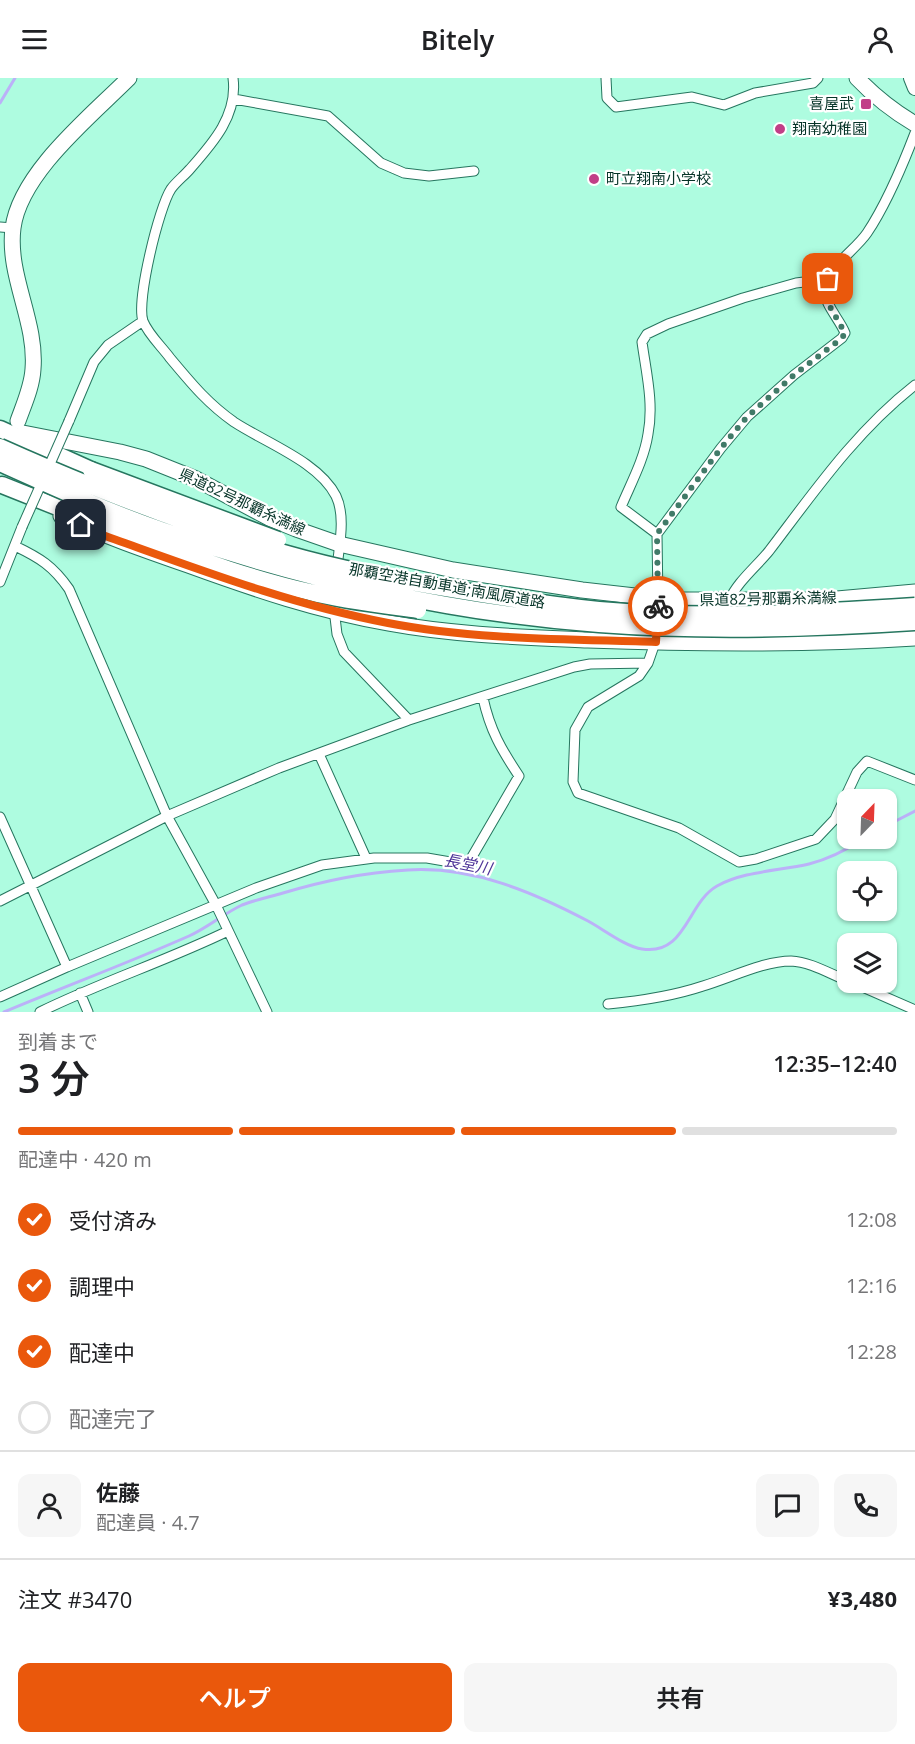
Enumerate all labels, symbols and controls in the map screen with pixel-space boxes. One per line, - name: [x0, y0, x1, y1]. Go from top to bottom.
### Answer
- text: Bitely: [421, 21, 494, 58]
- icon: menu: [18, 23, 51, 56]
- icon: person: [864, 23, 897, 56]
- place label: 喜屋武: [809, 93, 854, 113]
- marker: 喜屋武: [859, 97, 873, 111]
- place label: 翔南幼稚園: [792, 118, 867, 138]
- marker: 翔南幼稚園: [773, 122, 787, 136]
- place label: 町立翔南小学校: [606, 168, 711, 188]
- marker: 町立翔南小学校: [587, 172, 601, 186]
- pin: [802, 253, 853, 304]
- icon: bag: [811, 262, 844, 295]
- street label: 県道82号那覇糸満線: [176, 463, 309, 539]
- pin: [55, 499, 106, 550]
- icon: home: [64, 508, 97, 541]
- street label: 那覇空港自動車道;南風原道路: [347, 558, 547, 612]
- courier: [628, 576, 688, 636]
- street label: 県道82号那覇糸満線: [699, 587, 837, 609]
- icon: bike: [642, 590, 675, 623]
- north arrow: [837, 789, 897, 849]
- map controls: [837, 789, 897, 993]
- water label: 長堂川: [442, 849, 496, 880]
- button: locate: [837, 861, 897, 921]
- button: layers: [837, 933, 897, 993]
- text: 到着まで: [18, 1028, 98, 1055]
- text: 12:35–12:40: [773, 1048, 897, 1078]
- text: 3 分: [18, 1051, 89, 1104]
- text: 配達中 · 420 m: [18, 1146, 152, 1173]
- icon: check: [18, 1203, 51, 1236]
- text: 受付済み: [69, 1205, 157, 1235]
- text: 12:08: [846, 1206, 897, 1233]
- icon: check: [18, 1269, 51, 1302]
- text: 調理中: [69, 1271, 135, 1301]
- text: 12:16: [846, 1272, 897, 1299]
- icon: check: [18, 1335, 51, 1368]
- text: 配達中: [69, 1337, 135, 1367]
- text: 12:28: [846, 1338, 897, 1365]
- text: 配達完了: [69, 1403, 157, 1433]
- button: person: [18, 1474, 81, 1537]
- button: chat: [756, 1474, 819, 1537]
- button: phone: [834, 1474, 897, 1537]
- text: 佐藤: [96, 1477, 140, 1507]
- text: 配達員 · 4.7: [96, 1509, 200, 1536]
- text: ¥3,480: [828, 1583, 897, 1613]
- text: 注文 #3470: [18, 1584, 132, 1614]
- button: ヘルプ: [18, 1663, 452, 1732]
- button: 共有: [464, 1663, 897, 1732]

